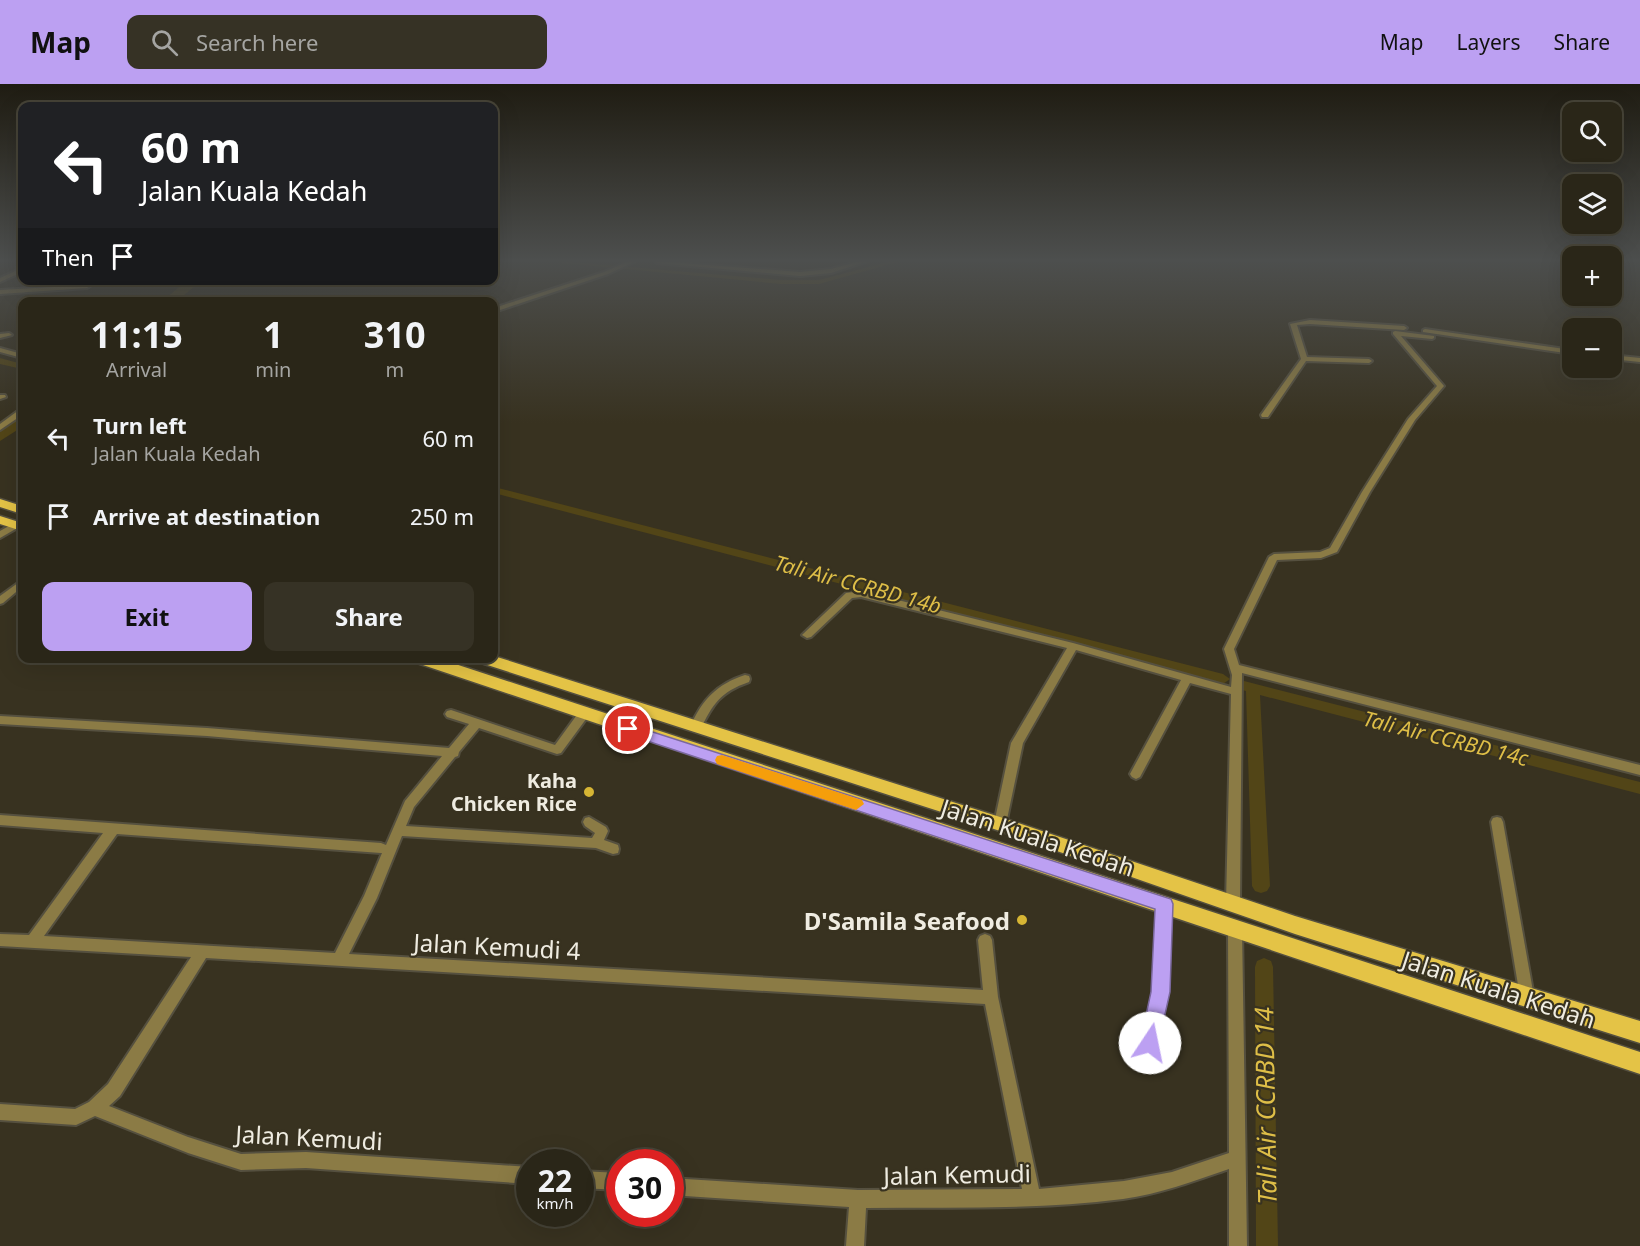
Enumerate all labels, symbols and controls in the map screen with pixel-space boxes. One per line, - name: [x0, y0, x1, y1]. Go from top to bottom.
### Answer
- search box: [127, 15, 547, 69]
- text: Map: [30, 23, 91, 61]
- icon: search: [148, 26, 181, 59]
- text: Search here: [196, 27, 318, 57]
- text: Map: [1380, 28, 1424, 56]
- text: Layers: [1457, 28, 1521, 56]
- text: Share: [1554, 28, 1610, 56]
- map controls: [1562, 102, 1622, 378]
- button: search: [1562, 102, 1622, 162]
- text: 60 m: [141, 118, 241, 175]
- icon: left: [42, 126, 120, 204]
- text: Jalan Kuala Kedah: [141, 172, 367, 209]
- button: layers: [1562, 174, 1622, 234]
- icon: arrive: [106, 240, 139, 273]
- text: Then: [42, 242, 94, 272]
- button: +: [1562, 246, 1622, 306]
- text: 11:15: [90, 310, 183, 359]
- text: 1: [263, 310, 284, 359]
- text: 310: [364, 310, 426, 359]
- button: −: [1562, 318, 1622, 378]
- text: Arrival: [106, 356, 167, 383]
- text: min: [255, 356, 291, 383]
- text: m: [385, 356, 404, 383]
- text: Turn left: [93, 410, 187, 440]
- icon: left: [42, 422, 75, 455]
- text: 60 m: [423, 423, 474, 453]
- text: Jalan Kuala Kedah: [93, 440, 261, 467]
- icon: arrive: [42, 500, 75, 533]
- text: Arrive at destination: [93, 501, 320, 531]
- text: 250 m: [410, 501, 474, 531]
- water label: Tali Air CCRBD 14b: [771, 548, 945, 620]
- button: Exit: [42, 582, 252, 651]
- button: Share: [264, 582, 474, 651]
- pin: [602, 703, 653, 754]
- water label: Tali Air CCRBD 14c: [1361, 704, 1532, 772]
- icon: arrive: [611, 712, 644, 745]
- place label: Kaha Chicken Rice: [451, 767, 577, 817]
- marker: Kaha Chicken Rice: [582, 785, 596, 799]
- street label: Jalan Kuala Kedah: [935, 790, 1139, 884]
- place label: D'Samila Seafood: [804, 904, 1010, 937]
- marker: D'Samila Seafood: [1015, 913, 1029, 927]
- street label: Jalan Kemudi 4: [411, 925, 582, 967]
- street label: Jalan Kuala Kedah: [1396, 942, 1600, 1036]
- water label: Tali Air CCRBD 14: [1245, 1007, 1285, 1205]
- position arrow: [1118, 1011, 1182, 1075]
- street label: Jalan Kemudi: [233, 1117, 383, 1157]
- speed limit sign: 30: [606, 1149, 684, 1227]
- street label: Jalan Kemudi: [881, 1156, 1031, 1192]
- text: 22: [538, 1160, 572, 1201]
- text: km/h: [537, 1193, 573, 1213]

